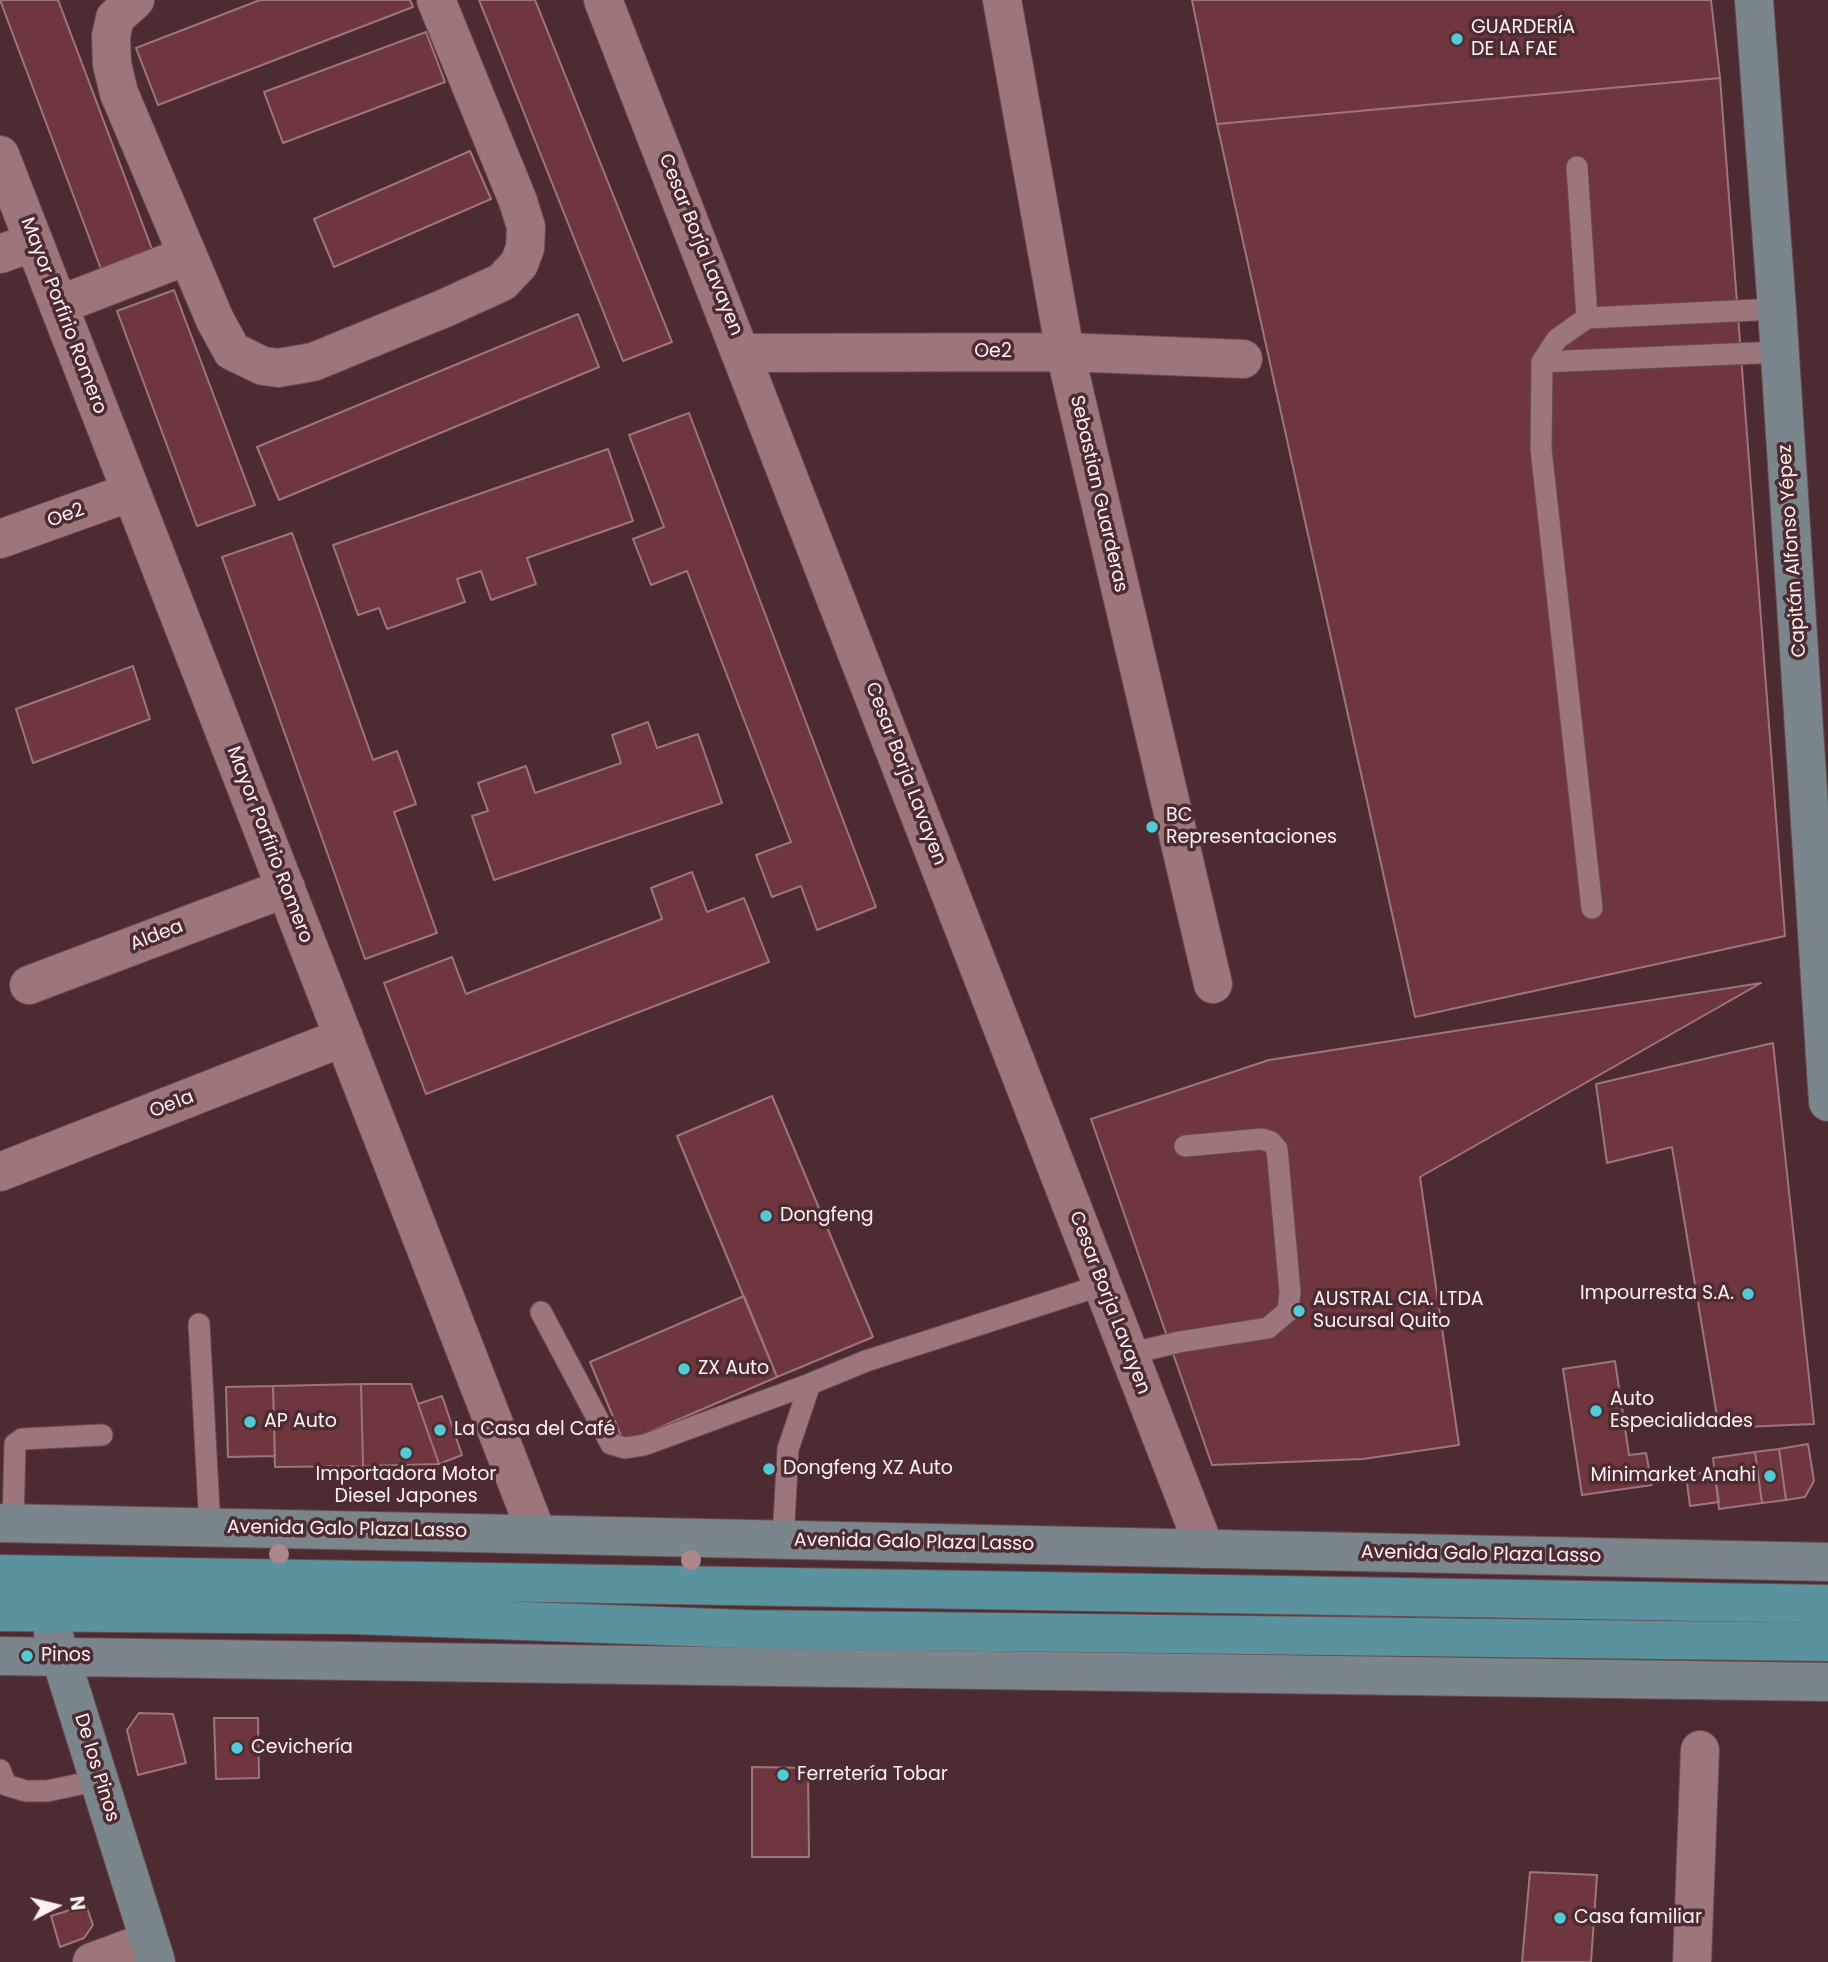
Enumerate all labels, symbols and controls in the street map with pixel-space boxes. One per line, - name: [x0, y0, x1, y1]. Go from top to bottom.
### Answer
- place label: GUARDERÍA DE LA FAE: [1471, 17, 1575, 61]
- marker: GUARDERÍA DE LA FAE: [1449, 31, 1465, 47]
- street label: Cesar Borja Lavayen: [653, 151, 747, 339]
- street label: Mayor Porfirio Romero: [15, 214, 111, 418]
- street label: Oe2: [974, 341, 1012, 363]
- street label: Sebastian Guarderas: [1064, 393, 1132, 595]
- street label: Capitán Alfonso Yépez: [1774, 444, 1812, 658]
- street label: Oe2: [44, 499, 88, 533]
- street label: Cesar Borja Lavayen: [860, 679, 950, 869]
- street label: Mayor Porfirio Romero: [221, 743, 317, 947]
- place label: BC Representaciones: [1166, 805, 1337, 849]
- marker: BC Representaciones: [1144, 819, 1160, 835]
- street label: Aldea: [127, 916, 187, 956]
- street label: Oe1a: [147, 1086, 197, 1124]
- place label: Dongfeng: [780, 1205, 874, 1227]
- marker: Dongfeng: [758, 1208, 774, 1224]
- street label: Cesar Borja Lavayen: [1064, 1208, 1154, 1398]
- place label: Impourresta S.A.: [1580, 1283, 1734, 1305]
- marker: Impourresta S.A.: [1740, 1286, 1756, 1302]
- place label: AUSTRAL CIA. LTDA Sucursal Quito: [1313, 1289, 1484, 1333]
- marker: AUSTRAL CIA. LTDA Sucursal Quito: [1291, 1303, 1307, 1319]
- place label: ZX Auto: [698, 1358, 769, 1380]
- marker: ZX Auto: [676, 1361, 692, 1377]
- place label: Auto Especialidades: [1610, 1389, 1753, 1433]
- marker: Auto Especialidades: [1588, 1403, 1604, 1419]
- place label: AP Auto: [264, 1411, 337, 1433]
- marker: AP Auto: [242, 1414, 258, 1430]
- place label: La Casa del Café: [454, 1419, 615, 1441]
- marker: La Casa del Café: [432, 1422, 448, 1438]
- marker: Importadora Motor Diesel Japones: [398, 1445, 414, 1461]
- place label: Dongfeng XZ Auto: [783, 1458, 953, 1480]
- marker: Dongfeng XZ Auto: [761, 1461, 777, 1477]
- place label: Importadora Motor Diesel Japones: [316, 1464, 496, 1508]
- place label: Minimarket Anahi: [1590, 1465, 1756, 1487]
- marker: Minimarket Anahi: [1762, 1468, 1778, 1484]
- street label: Avenida Galo Plaza Lasso: [227, 1517, 467, 1543]
- street label: Avenida Galo Plaza Lasso: [794, 1530, 1034, 1556]
- street label: Avenida Galo Plaza Lasso: [1361, 1542, 1601, 1568]
- place label: Pinos: [41, 1645, 91, 1667]
- marker: Pinos: [19, 1648, 35, 1664]
- street label: De los Pinos: [69, 1711, 123, 1825]
- place label: Cevichería: [251, 1737, 353, 1759]
- marker: Cevichería: [229, 1740, 245, 1756]
- place label: Ferretería Tobar: [797, 1764, 948, 1786]
- marker: Ferretería Tobar: [775, 1767, 791, 1783]
- north arrow: [21, 1871, 91, 1941]
- text: N: [63, 1895, 92, 1912]
- place label: Casa familiar: [1574, 1907, 1702, 1929]
- marker: Casa familiar: [1552, 1910, 1568, 1926]

